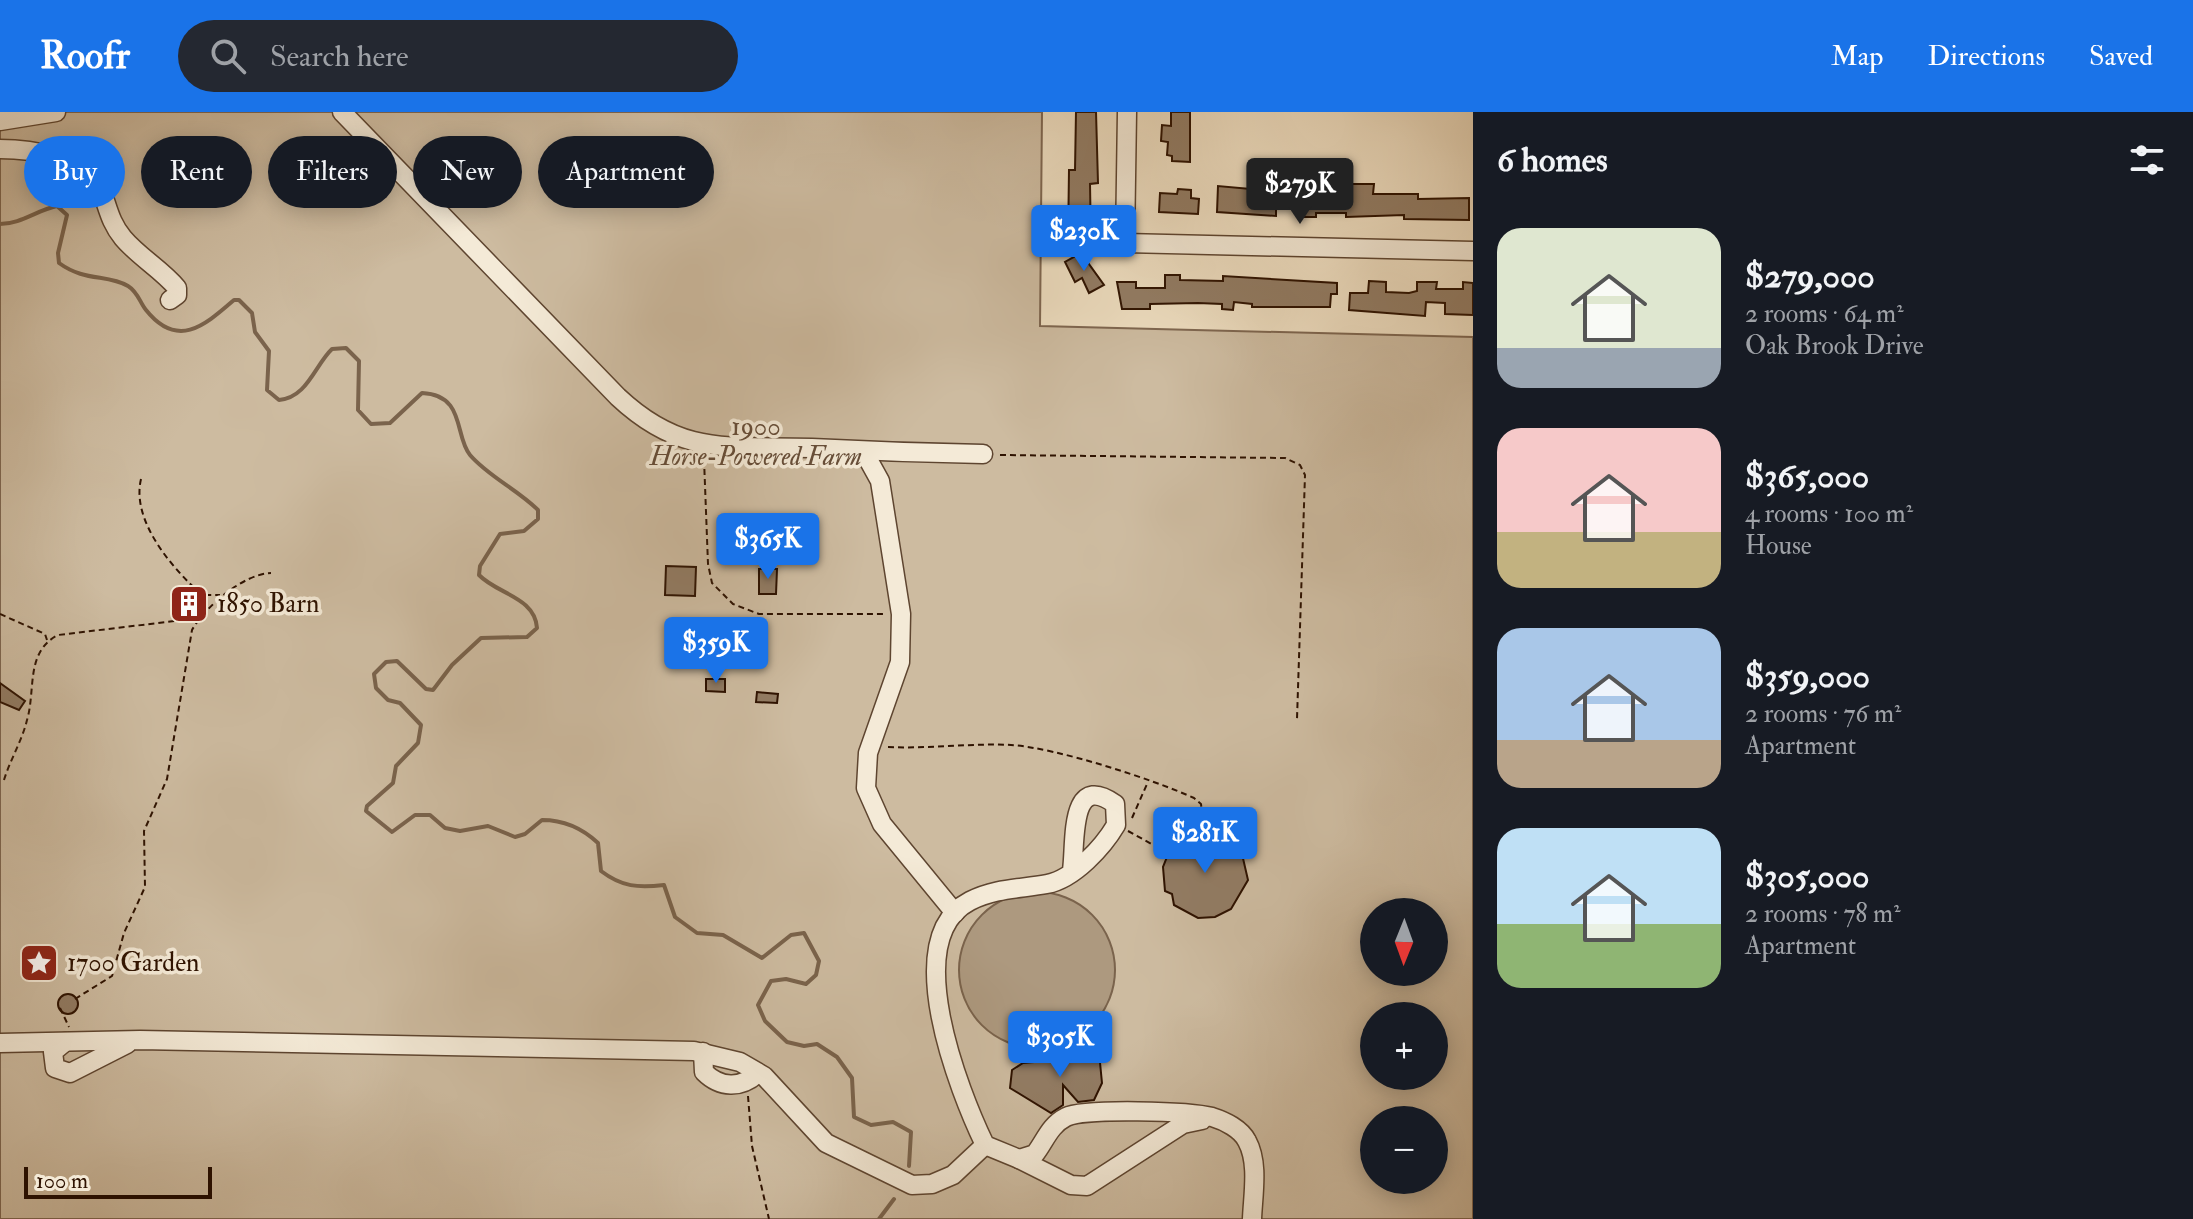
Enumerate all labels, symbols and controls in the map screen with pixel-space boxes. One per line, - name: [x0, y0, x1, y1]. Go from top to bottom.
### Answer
- search box: [178, 20, 738, 92]
- text: Roofr: [40, 32, 130, 80]
- icon: search: [206, 34, 250, 78]
- text: Search here: [270, 38, 409, 75]
- text: Map: [1831, 39, 1884, 74]
- text: Directions: [1928, 39, 2045, 74]
- text: Saved: [2089, 39, 2153, 74]
- chip: Buy: [24, 136, 125, 208]
- chip: Rent: [141, 136, 252, 208]
- chip: Filters: [268, 136, 397, 208]
- chip: New: [413, 136, 522, 208]
- chip: Apartment: [538, 136, 714, 208]
- icon: filters: [2125, 138, 2169, 182]
- text: 6 homes: [1497, 139, 1608, 182]
- pin: $279K: [1244, 158, 1356, 226]
- text: $279K: [1264, 168, 1336, 200]
- pin: $230K: [1028, 205, 1140, 273]
- text: $230K: [1049, 215, 1119, 247]
- text: $279,000: [1745, 255, 1875, 298]
- icon: home: [1561, 260, 1657, 356]
- text: 2 rooms · 64 m²: [1745, 298, 1904, 330]
- text: Oak Brook Drive: [1745, 330, 1924, 362]
- park label: 1900 Horse-Powered Farm: [649, 411, 862, 473]
- text: $365,000: [1745, 455, 1869, 498]
- icon: home: [1561, 460, 1657, 556]
- text: 4 rooms · 100 m²: [1745, 498, 1913, 530]
- pin: $365K: [712, 513, 824, 581]
- text: $365K: [734, 523, 802, 555]
- text: House: [1745, 530, 1812, 562]
- building icon: 1850 Barn: [168, 583, 210, 625]
- place label: 1850 Barn: [217, 588, 319, 620]
- pin: $359K: [660, 617, 772, 685]
- text: $359K: [682, 627, 750, 659]
- text: $359,000: [1745, 655, 1870, 698]
- icon: home: [1561, 660, 1657, 756]
- text: 2 rooms · 76 m²: [1745, 698, 1901, 730]
- text: Apartment: [1745, 730, 1856, 762]
- pin: $281K: [1149, 807, 1261, 875]
- text: $281K: [1171, 817, 1239, 849]
- text: $305,000: [1745, 855, 1870, 898]
- icon: home: [1561, 860, 1657, 956]
- north arrow: [1360, 898, 1448, 986]
- map controls: [1360, 898, 1448, 1194]
- text: 2 rooms · 78 m²: [1745, 898, 1901, 930]
- text: Apartment: [1745, 930, 1856, 962]
- place icon: 1700 Garden: [18, 942, 60, 984]
- place label: 1700 Garden: [67, 947, 199, 979]
- button: +: [1360, 1002, 1448, 1090]
- pin: $305K: [1004, 1011, 1116, 1079]
- text: $305K: [1026, 1021, 1094, 1053]
- button: −: [1360, 1106, 1448, 1194]
- scale bar: [24, 1163, 212, 1199]
- text: 100 m: [36, 1167, 88, 1195]

